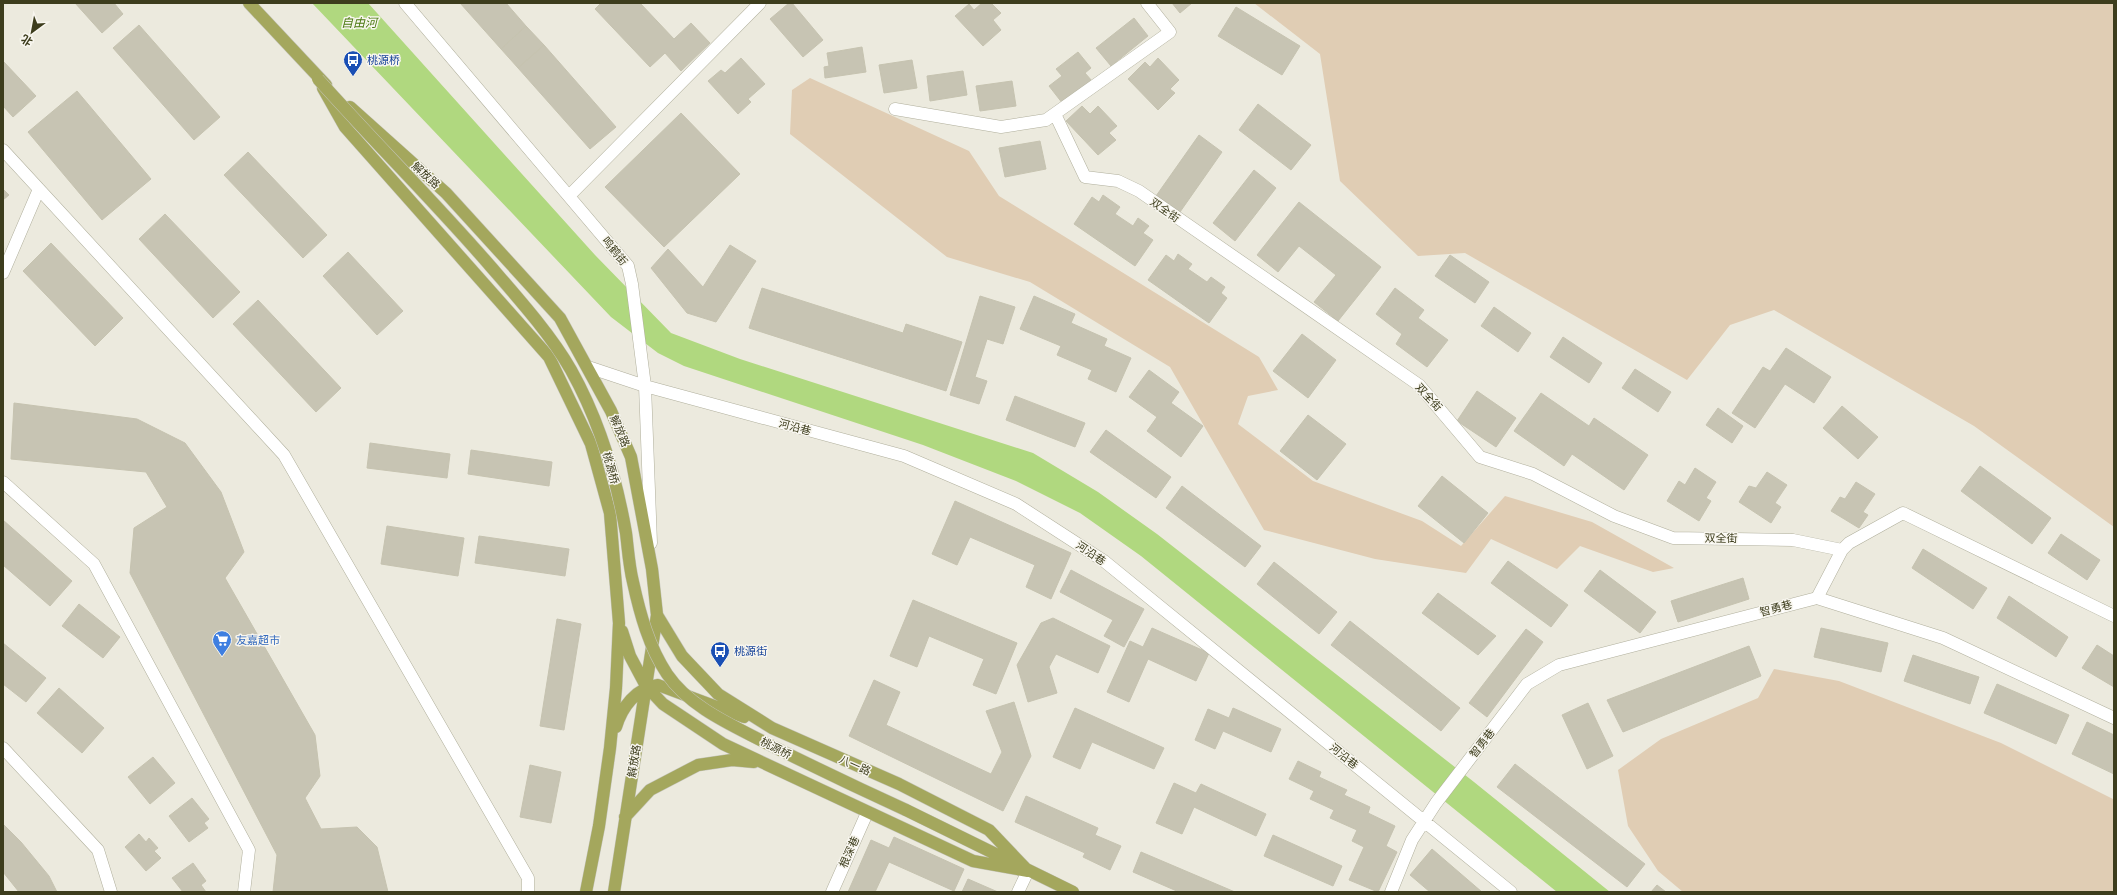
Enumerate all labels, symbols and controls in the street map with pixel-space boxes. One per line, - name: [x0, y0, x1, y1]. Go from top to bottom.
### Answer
- north arrow: [12, 12, 52, 52]
- water label: 自由河: [341, 15, 379, 31]
- text: 北: [18, 32, 35, 49]
- bus stop icon: 桃源桥: [342, 49, 364, 77]
- place label: 桃源桥: [367, 53, 400, 67]
- street label: 解放路: [409, 159, 443, 191]
- street label: 双全街: [1147, 195, 1183, 225]
- street label: 鸣鹤街: [599, 234, 631, 268]
- street label: 双全街: [1413, 380, 1445, 414]
- street label: 解放路: [607, 413, 633, 449]
- street label: 河沿巷: [777, 416, 813, 438]
- street label: 桃源桥: [600, 450, 622, 486]
- street label: 双全街: [1704, 531, 1738, 545]
- street label: 河沿巷: [1073, 538, 1109, 568]
- street label: 智勇巷: [1758, 597, 1794, 619]
- supermarket icon: 友嘉超市: [211, 629, 233, 657]
- place label: 友嘉超市: [236, 633, 280, 647]
- bus stop icon: 桃源街: [709, 640, 731, 668]
- place label: 桃源街: [734, 644, 767, 658]
- street label: 智勇巷: [1466, 726, 1498, 760]
- street label: 桃源桥: [758, 734, 794, 762]
- street label: 河沿巷: [1327, 740, 1361, 772]
- street label: 解放路: [625, 744, 643, 778]
- street label: 八一路: [837, 752, 873, 778]
- street label: 根深巷: [836, 834, 862, 870]

